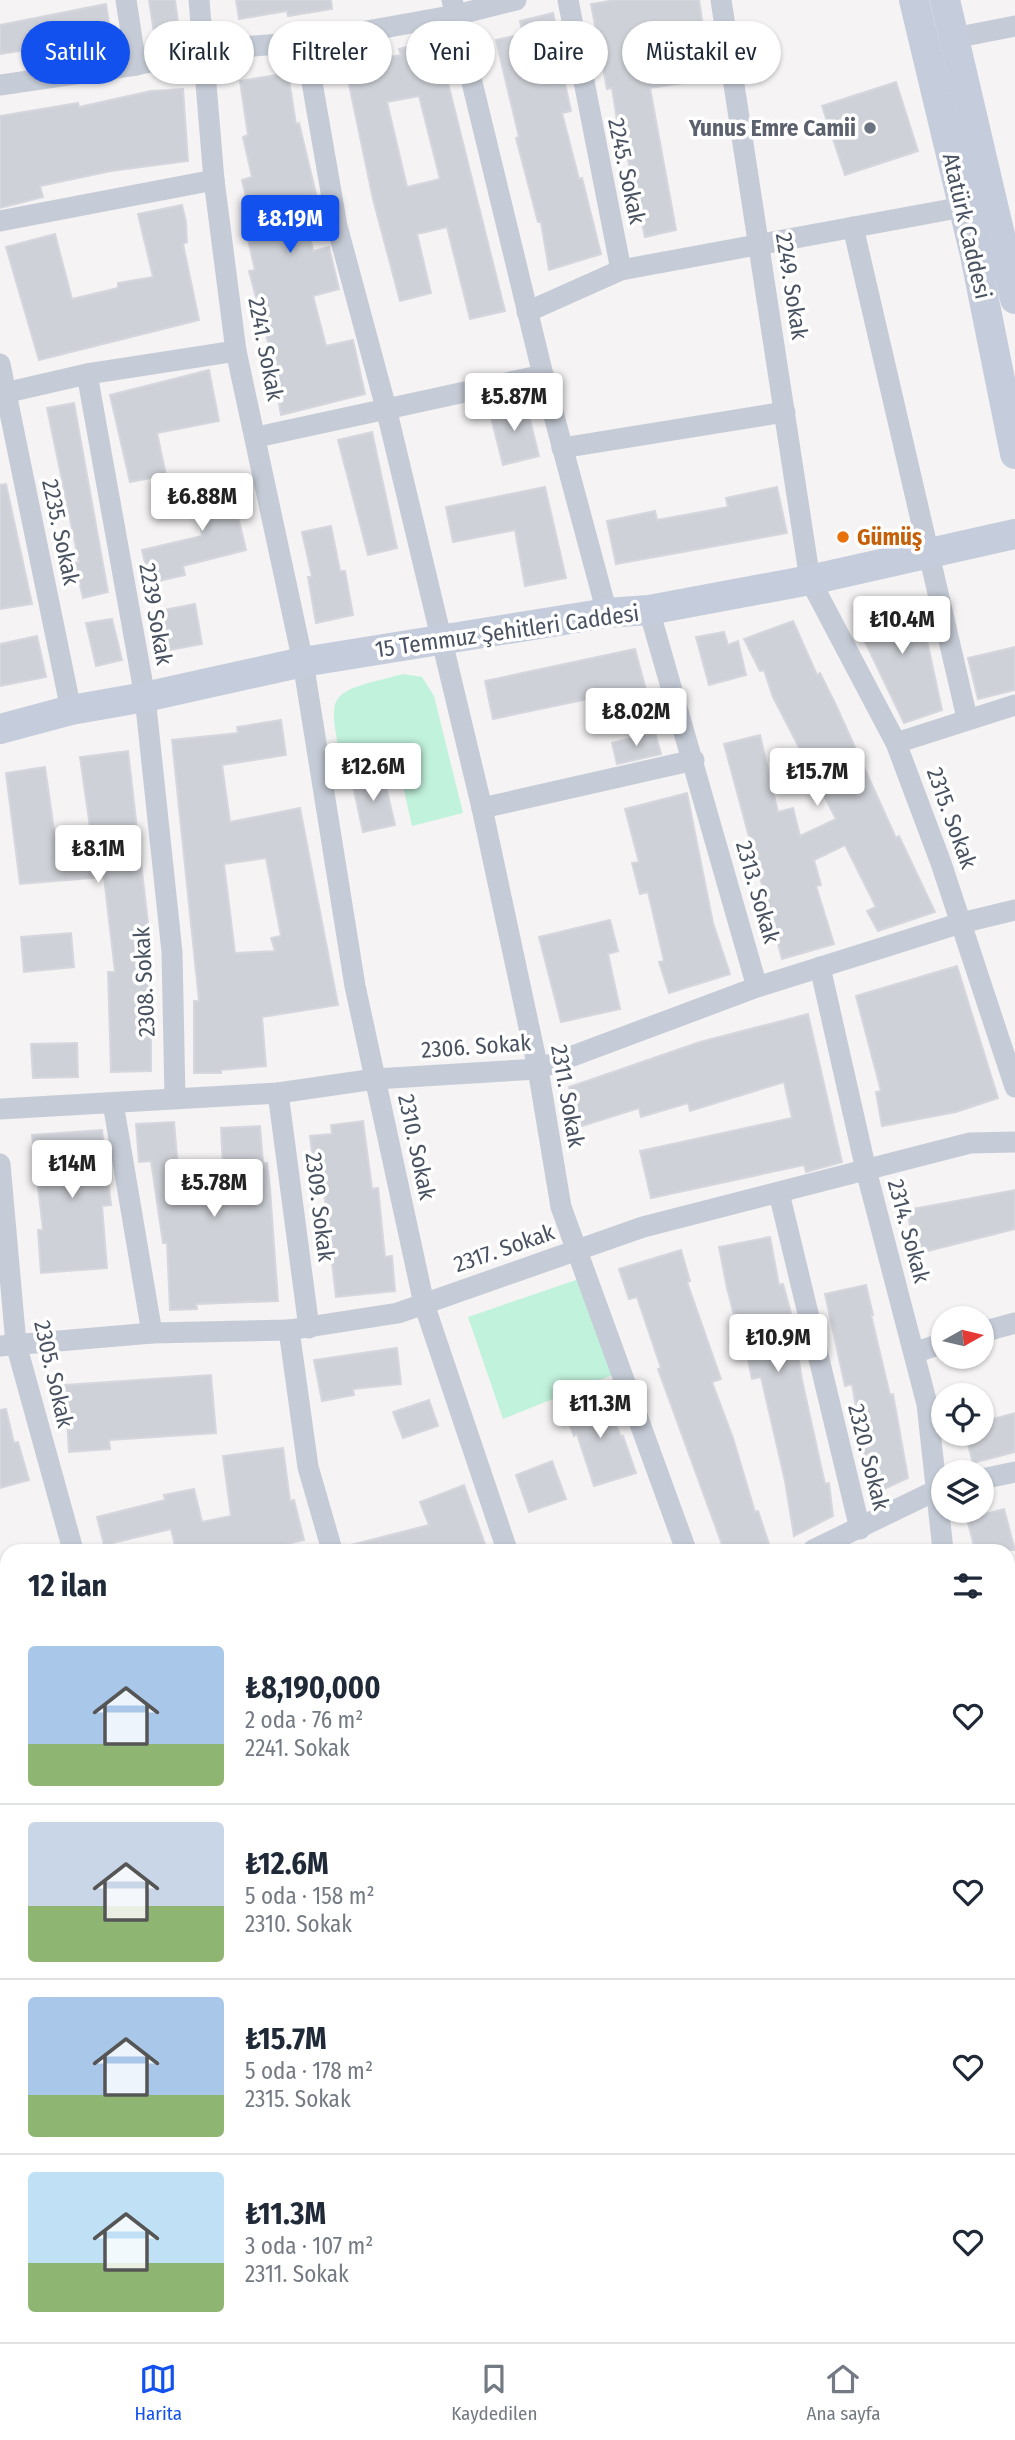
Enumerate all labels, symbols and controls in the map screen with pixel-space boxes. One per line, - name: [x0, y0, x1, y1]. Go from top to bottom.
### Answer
- chip: Satılık: [21, 21, 130, 84]
- chip: Kiralık: [144, 21, 254, 84]
- chip: Filtreler: [268, 21, 392, 84]
- chip: Yeni: [406, 21, 495, 84]
- chip: Daire: [509, 21, 608, 84]
- chip: Müstakil ev: [622, 21, 781, 84]
- place label: Yunus Emre Camii: [688, 114, 856, 142]
- street label: 2245. Sokak: [602, 116, 652, 227]
- marker: Yunus Emre Camii: [862, 120, 878, 136]
- street label: Atatürk Caddesi: [937, 150, 997, 302]
- pin: ₺8.19M: [233, 196, 347, 255]
- text: ₺8.19M: [257, 204, 323, 232]
- street label: 2249. Sokak: [770, 231, 814, 342]
- street label: 2241. Sokak: [242, 295, 290, 403]
- pin: ₺5.87M: [457, 374, 571, 433]
- text: ₺5.87M: [481, 382, 547, 410]
- pin: ₺6.88M: [145, 474, 259, 533]
- street label: 2235. Sokak: [36, 477, 86, 588]
- text: ₺6.88M: [167, 482, 237, 510]
- place label: Gümüş: [857, 523, 922, 551]
- marker: Gümüş: [835, 529, 851, 545]
- street label: 2239 Sokak: [133, 561, 179, 667]
- pin: ₺10.4M: [845, 596, 959, 656]
- street label: 15 Temmuz Şehitleri Caddesi: [373, 599, 641, 663]
- text: ₺10.4M: [869, 605, 935, 633]
- pin: ₺8.02M: [579, 688, 693, 748]
- text: ₺8.02M: [602, 697, 670, 725]
- pin: ₺12.6M: [316, 744, 430, 803]
- pin: ₺15.7M: [760, 748, 874, 808]
- text: ₺12.6M: [341, 752, 405, 780]
- text: ₺15.7M: [786, 757, 848, 785]
- street label: 2315. Sokak: [921, 764, 983, 873]
- pin: ₺8.1M: [49, 826, 147, 885]
- text: ₺8.1M: [71, 834, 125, 862]
- street label: 2313. Sokak: [730, 837, 786, 947]
- street label: 2308. Sokak: [127, 926, 161, 1038]
- street label: 2306. Sokak: [420, 1028, 532, 1064]
- street label: 2311. Sokak: [545, 1043, 591, 1150]
- street label: 2310. Sokak: [392, 1092, 442, 1203]
- pin: ₺14M: [31, 1140, 113, 1200]
- text: ₺14M: [48, 1149, 96, 1177]
- street label: 2309. Sokak: [299, 1151, 341, 1263]
- pin: ₺5.78M: [157, 1160, 271, 1219]
- text: ₺5.78M: [181, 1168, 247, 1196]
- street label: 2314. Sokak: [882, 1176, 936, 1286]
- street label: 2317. Sokak: [450, 1218, 558, 1278]
- north arrow: [931, 1306, 994, 1368]
- map controls: [931, 1306, 994, 1523]
- pin: ₺10.9M: [721, 1314, 835, 1374]
- street label: 2305. Sokak: [28, 1318, 80, 1431]
- text: ₺10.9M: [745, 1323, 811, 1351]
- pin: ₺11.3M: [543, 1380, 657, 1440]
- button: locate: [931, 1383, 994, 1446]
- text: ₺11.3M: [569, 1389, 631, 1417]
- street label: 2320. Sokak: [842, 1401, 896, 1513]
- button: layers: [931, 1460, 994, 1523]
- icon: filters: [949, 1567, 987, 1605]
- text: 12 ilan: [28, 1568, 107, 1604]
- text: ₺8,190,000: [245, 1670, 381, 1706]
- icon: home: [84, 1674, 168, 1758]
- icon: heart: [949, 1697, 987, 1735]
- text: 2 oda · 76 m²: [245, 1706, 363, 1734]
- text: 2241. Sokak: [245, 1734, 350, 1762]
- text: ₺12.6M: [245, 1846, 329, 1882]
- icon: home: [84, 1850, 168, 1934]
- icon: heart: [949, 1873, 987, 1911]
- text: 5 oda · 158 m²: [245, 1882, 375, 1910]
- text: 2310. Sokak: [245, 1910, 352, 1938]
- text: ₺15.7M: [245, 2021, 327, 2057]
- icon: home: [84, 2025, 168, 2109]
- icon: heart: [949, 2048, 987, 2086]
- text: 5 oda · 178 m²: [245, 2057, 373, 2085]
- text: 2315. Sokak: [245, 2085, 351, 2113]
- text: ₺11.3M: [245, 2196, 326, 2232]
- icon: home: [84, 2200, 168, 2284]
- icon: heart: [949, 2223, 987, 2261]
- text: 3 oda · 107 m²: [245, 2232, 373, 2260]
- text: 2311. Sokak: [245, 2260, 349, 2288]
- tab: Harita: [135, 2360, 182, 2425]
- tab: Kaydedilen: [451, 2360, 537, 2425]
- tab: Ana sayfa: [806, 2360, 880, 2425]

